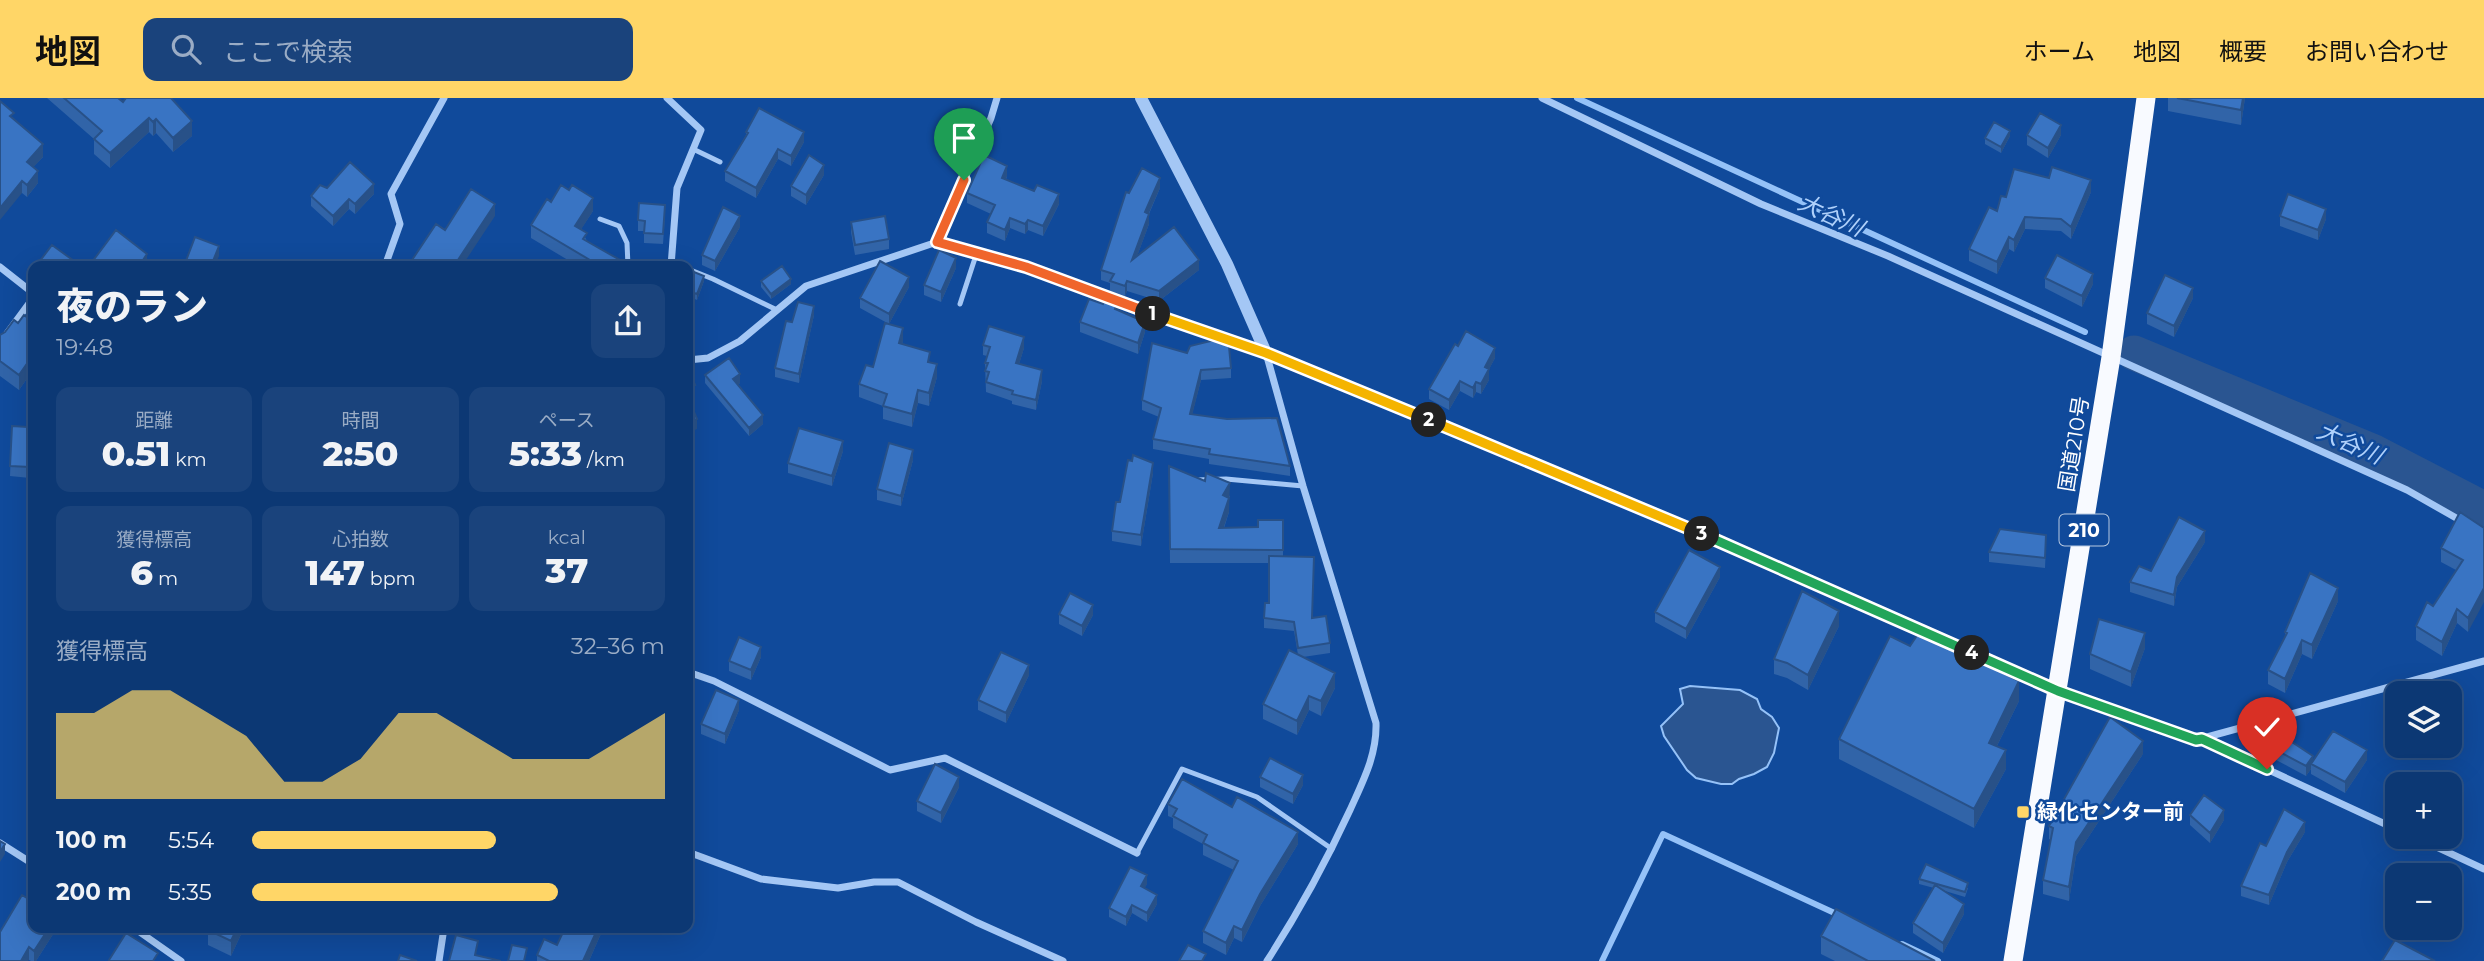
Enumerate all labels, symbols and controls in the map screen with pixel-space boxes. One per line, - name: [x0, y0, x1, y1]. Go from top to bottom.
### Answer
- search box: [143, 18, 633, 81]
- icon: search: [167, 30, 205, 68]
- text: 地図: [35, 31, 101, 71]
- text: ここで検索: [223, 36, 353, 68]
- text: ホーム: [2024, 37, 2095, 66]
- text: 地図: [2133, 37, 2181, 66]
- text: 概要: [2219, 37, 2267, 66]
- text: お問い合わせ: [2305, 37, 2449, 66]
- pin: [934, 108, 994, 180]
- icon: arrive: [945, 119, 983, 157]
- water label: 大谷川: [1794, 188, 1871, 244]
- text: 夜のラン: [56, 283, 208, 330]
- button: share: [591, 284, 665, 358]
- pin: 1: [1136, 296, 1170, 332]
- text: 1: [1149, 302, 1156, 325]
- text: 19:48: [56, 333, 113, 361]
- street label: 国道210号: [2054, 394, 2093, 493]
- pin: 2: [1412, 402, 1446, 438]
- text: 2: [1423, 408, 1434, 431]
- text: 距離: [135, 409, 173, 432]
- text: 時間: [341, 409, 380, 432]
- text: ペース: [539, 409, 595, 432]
- water label: 大谷川: [2313, 416, 2390, 471]
- text: 0.51: [102, 432, 170, 475]
- text: 2:50: [322, 432, 399, 475]
- text: 5:33: [509, 432, 582, 475]
- text: km: [170, 448, 207, 471]
- text: /km: [582, 448, 625, 471]
- road number: 210: [2060, 514, 2108, 546]
- pin: 3: [1684, 516, 1720, 551]
- text: 3: [1696, 522, 1707, 545]
- text: kcal: [548, 526, 586, 549]
- text: 獲得標高: [116, 528, 192, 551]
- text: 心拍数: [332, 528, 389, 551]
- text: 37: [545, 549, 588, 592]
- text: 6: [130, 551, 153, 594]
- text: 147: [305, 551, 365, 594]
- text: m: [153, 567, 178, 590]
- text: bpm: [365, 567, 416, 590]
- text: 32–36 m: [571, 632, 665, 660]
- pin: 4: [1954, 636, 1990, 670]
- text: 獲得標高: [56, 637, 148, 665]
- text: 4: [1965, 641, 1978, 664]
- map controls: [2385, 681, 2462, 940]
- button: layers: [2385, 681, 2462, 758]
- pin: [2237, 697, 2297, 769]
- icon: check: [2248, 708, 2286, 746]
- button: +: [2385, 772, 2462, 849]
- place label: 緑化センター前: [2037, 799, 2184, 824]
- marker: 緑化センター前: [2015, 804, 2031, 820]
- text: 100 m: [56, 826, 127, 854]
- text: 5:54: [168, 826, 214, 854]
- button: −: [2385, 863, 2462, 940]
- text: 200 m: [56, 878, 131, 906]
- text: 5:35: [168, 878, 212, 906]

